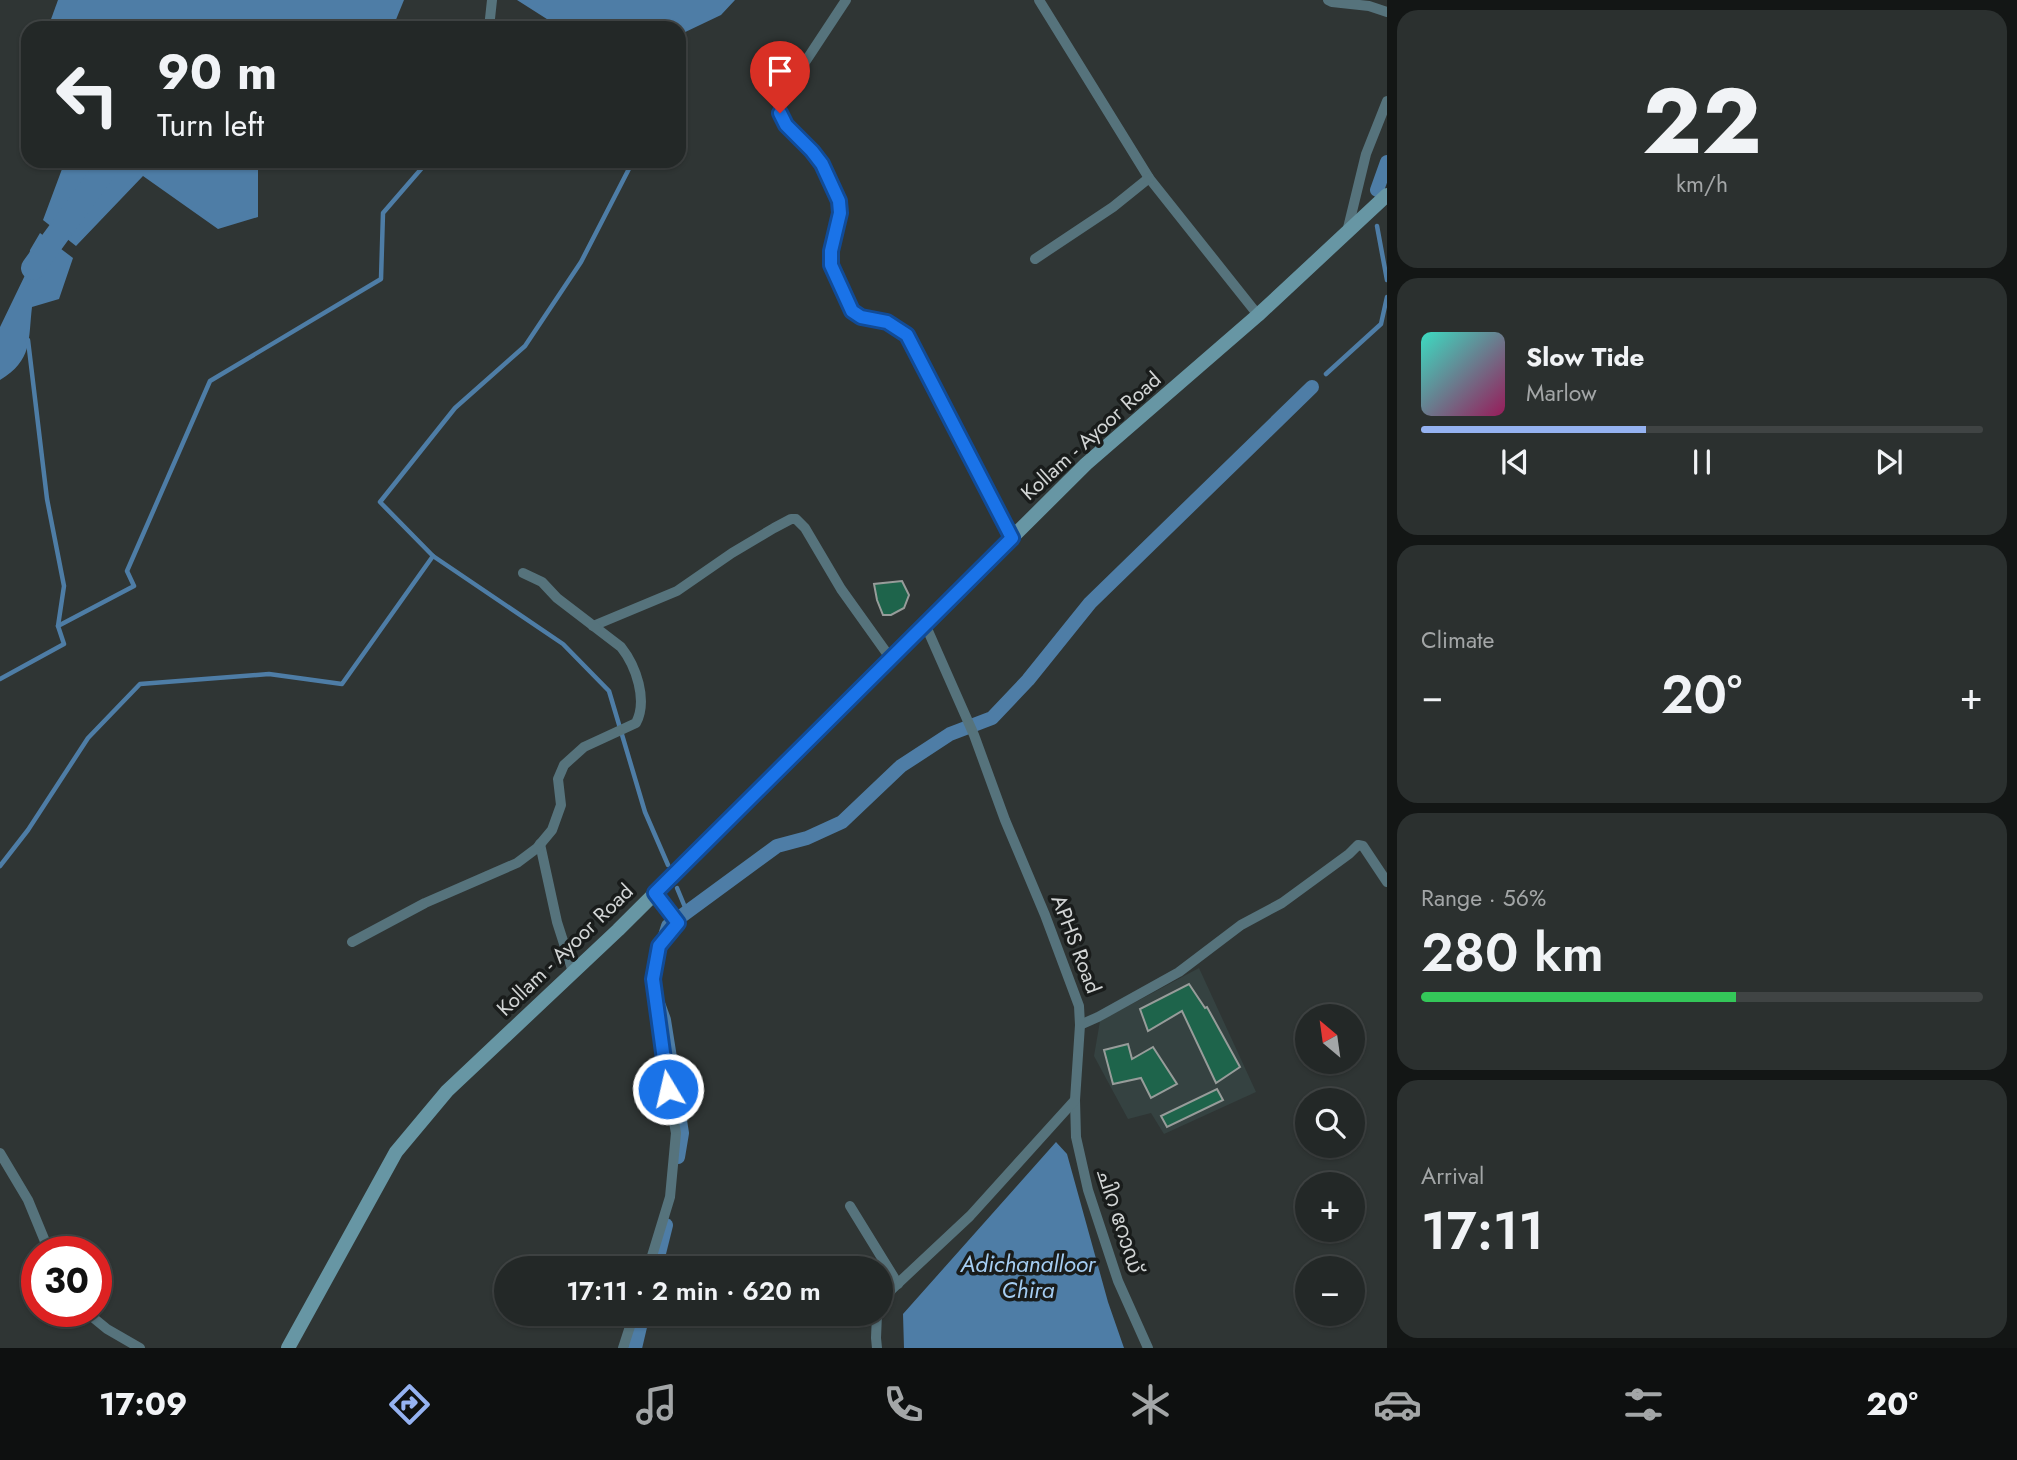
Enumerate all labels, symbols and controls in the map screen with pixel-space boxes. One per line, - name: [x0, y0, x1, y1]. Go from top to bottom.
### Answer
- text: 90 m: [157, 37, 277, 107]
- pin: [750, 41, 810, 113]
- icon: left: [42, 49, 133, 140]
- icon: arrive: [761, 52, 799, 90]
- text: 22: [1642, 56, 1762, 187]
- text: Turn left: [157, 102, 264, 148]
- text: km/h: [1676, 167, 1728, 201]
- text: Slow Tide: [1526, 338, 1645, 376]
- street label: Kollam - Ayoor Road: [1014, 365, 1168, 507]
- text: Marlow: [1526, 376, 1597, 410]
- icon: previous: [1496, 443, 1534, 481]
- icon: pause: [1683, 443, 1721, 481]
- icon: next: [1870, 443, 1908, 481]
- text: Climate: [1421, 623, 1494, 657]
- text: 20°: [1661, 657, 1742, 733]
- text: −: [1421, 668, 1443, 723]
- text: +: [1960, 668, 1983, 723]
- street label: Kollam - Ayoor Road: [490, 877, 640, 1023]
- text: Range · 56%: [1421, 881, 1546, 915]
- street label: APHS Road: [1043, 890, 1109, 998]
- text: 280 km: [1421, 915, 1604, 991]
- north arrow: [1295, 1004, 1365, 1074]
- map controls: [1295, 1004, 1365, 1326]
- position arrow: [631, 1052, 705, 1126]
- button: search: [1295, 1088, 1365, 1158]
- text: Arrival: [1421, 1159, 1484, 1193]
- street label: ചിറ റോഡ്: [1089, 1165, 1152, 1279]
- button: +: [1295, 1172, 1365, 1242]
- text: 17:11: [1421, 1193, 1544, 1269]
- speed limit sign: 30: [21, 1236, 112, 1327]
- water label: Adichanalloor Chira: [959, 1247, 1097, 1307]
- button: −: [1295, 1256, 1365, 1326]
- text: 17:11 · 2 min · 620 m: [566, 1272, 821, 1310]
- icon: directions: [385, 1380, 434, 1429]
- icon: music: [632, 1380, 681, 1429]
- icon: phone: [879, 1380, 928, 1429]
- icon: climate: [1126, 1380, 1175, 1429]
- icon: car: [1373, 1380, 1422, 1429]
- icon: filters: [1619, 1380, 1668, 1429]
- text: 17:09: [99, 1381, 187, 1427]
- text: 20°: [1866, 1381, 1918, 1427]

